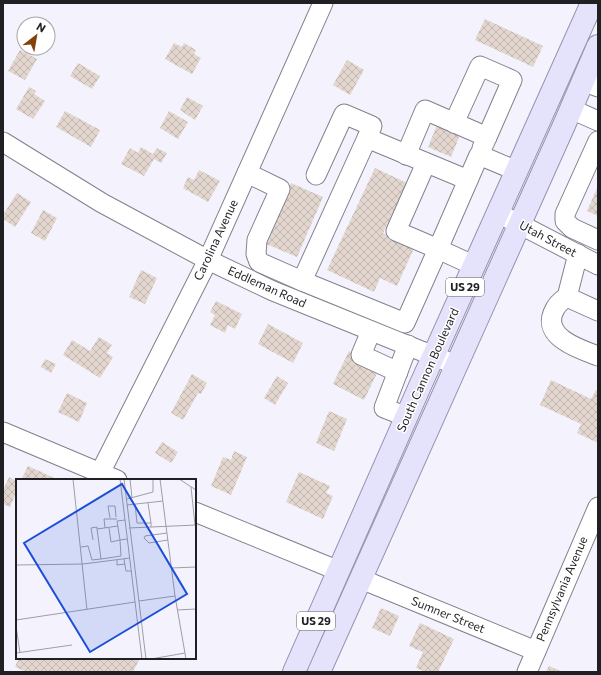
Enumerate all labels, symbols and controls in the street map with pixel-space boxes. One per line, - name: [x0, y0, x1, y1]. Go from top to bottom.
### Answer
- north arrow: [16, 16, 56, 56]
- text: N: [35, 19, 48, 35]
- street label: Carolina Avenue: [190, 197, 240, 282]
- street label: Utah Street: [517, 217, 580, 259]
- street label: Eddleman Road: [226, 263, 309, 310]
- road number: US 29: [446, 278, 484, 296]
- street label: South Cannon Boulevard: [393, 305, 461, 434]
- inset map: [16, 479, 196, 659]
- street label: Pennsylvania Avenue: [533, 534, 590, 643]
- street label: Sumner Street: [409, 593, 487, 635]
- road number: US 29: [297, 612, 335, 630]

